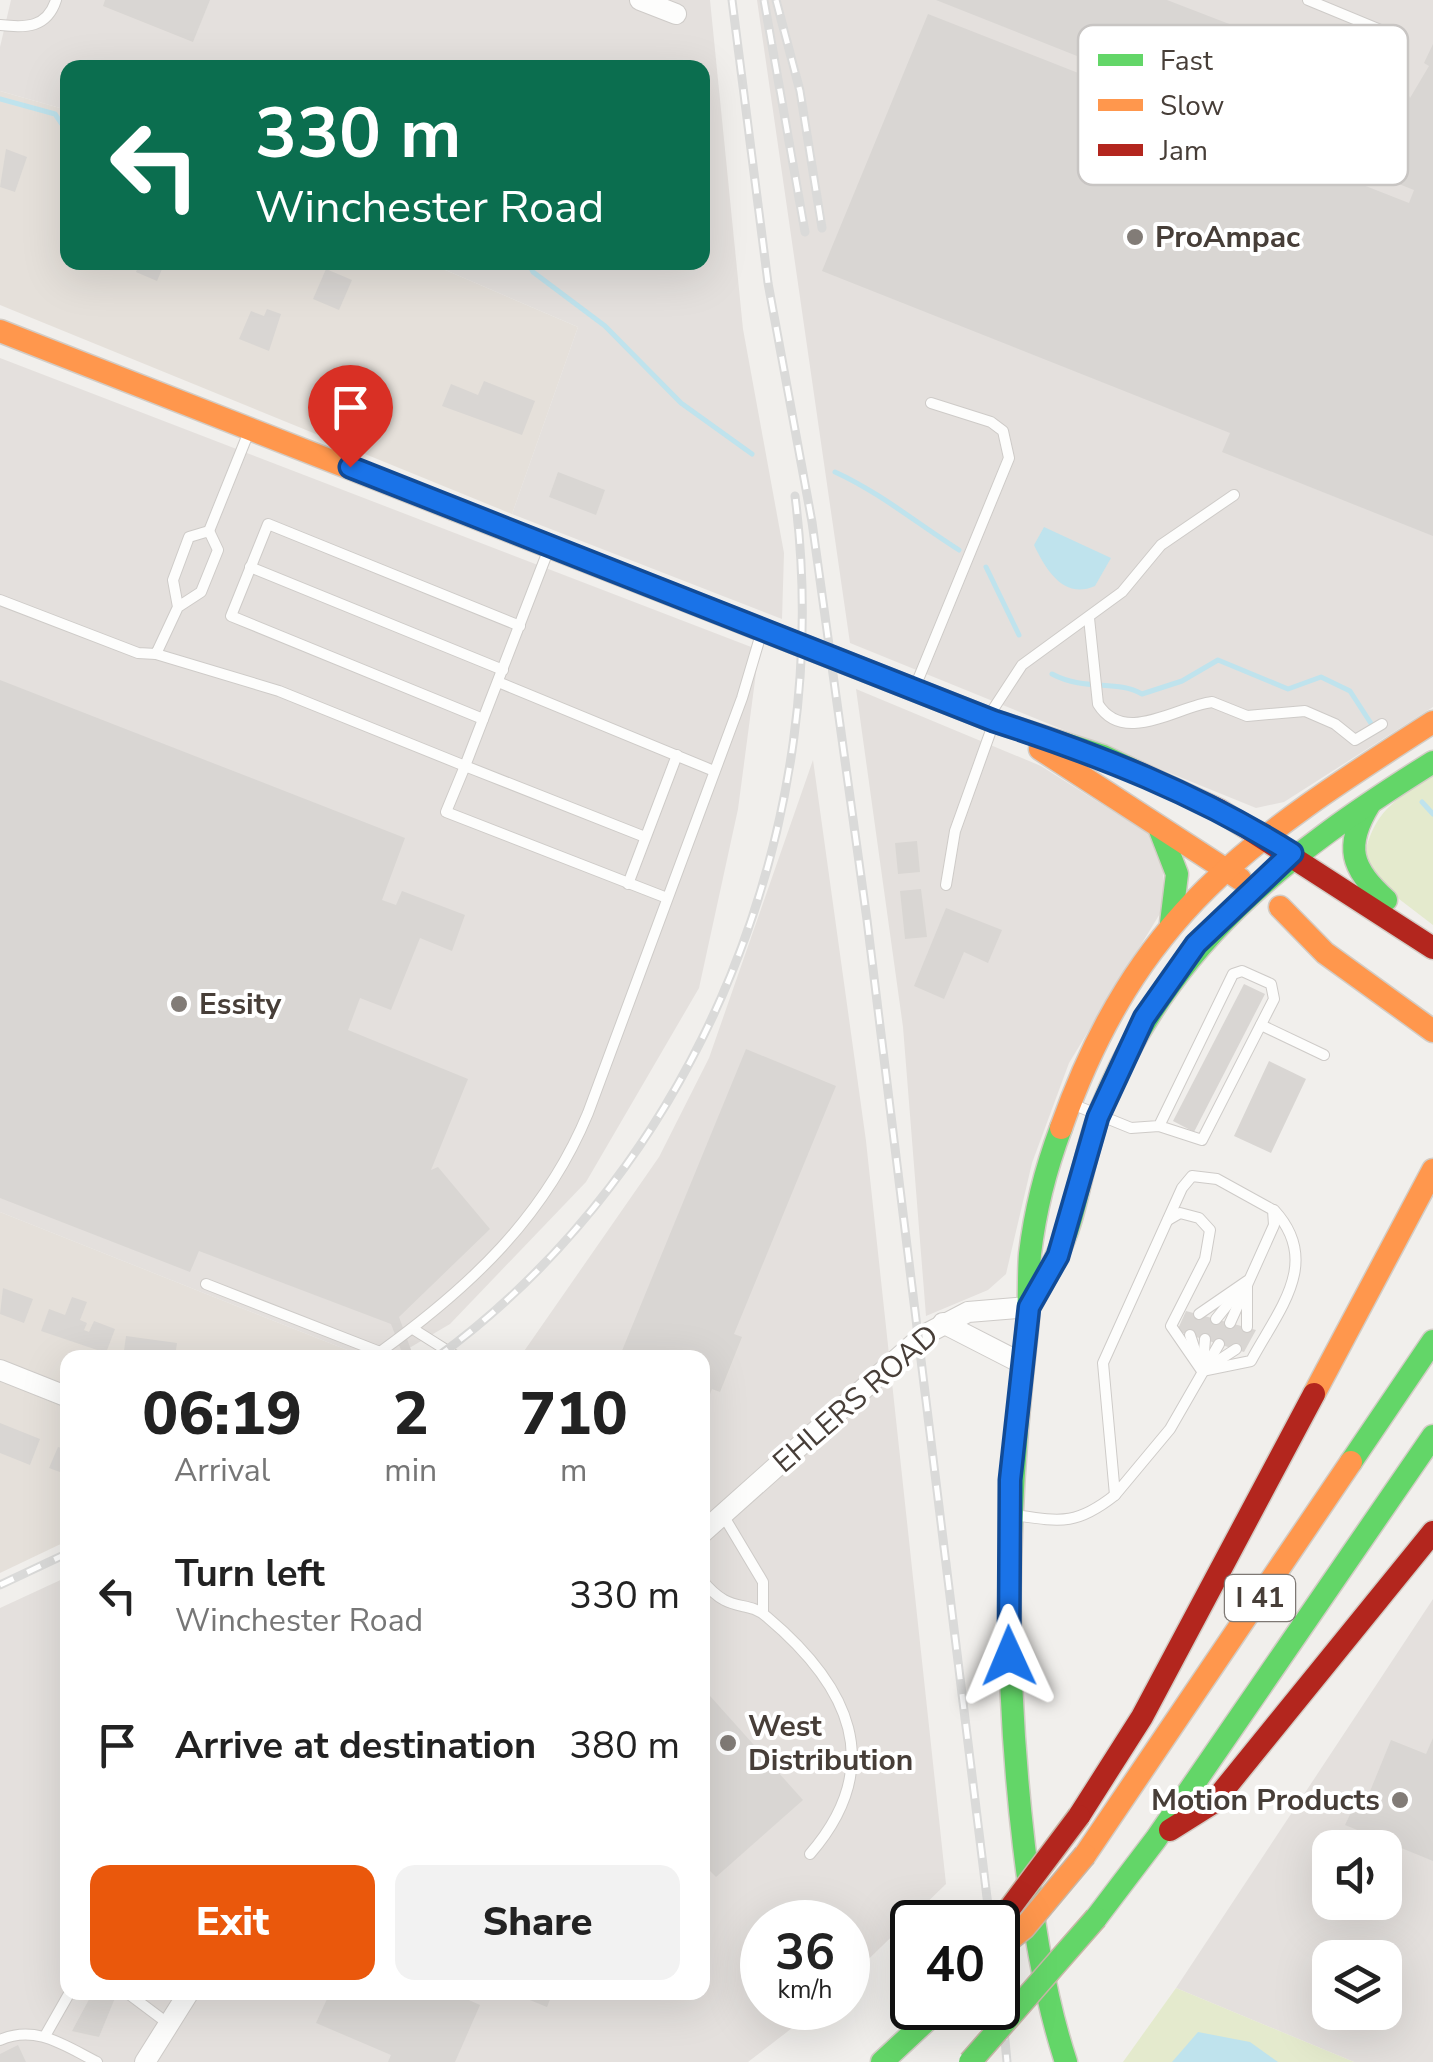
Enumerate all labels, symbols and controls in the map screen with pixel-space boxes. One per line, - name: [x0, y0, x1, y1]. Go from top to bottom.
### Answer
- legend: [1078, 25, 1408, 185]
- text: Fast: [1160, 42, 1213, 80]
- text: 330 m: [255, 86, 461, 182]
- text: Slow: [1160, 87, 1224, 125]
- icon: left: [90, 100, 220, 230]
- text: Jam: [1159, 132, 1208, 170]
- text: Winchester Road: [255, 177, 604, 238]
- place label: ProAmpac: [1155, 217, 1300, 258]
- marker: ProAmpac: [1124, 226, 1146, 248]
- pin: [308, 365, 393, 468]
- icon: arrive: [323, 380, 378, 435]
- place label: Essity: [199, 984, 281, 1025]
- marker: Essity: [168, 993, 190, 1015]
- street label: EHLERS ROAD: [764, 1316, 948, 1482]
- text: 06:19: [142, 1373, 302, 1455]
- text: 2: [393, 1373, 429, 1455]
- text: 710: [520, 1373, 628, 1455]
- text: Arrival: [174, 1449, 270, 1492]
- text: min: [384, 1449, 437, 1492]
- text: m: [560, 1449, 587, 1492]
- text: Turn left: [175, 1548, 325, 1599]
- icon: left: [90, 1568, 145, 1623]
- text: 330 m: [569, 1570, 680, 1621]
- road number: I 41: [1225, 1575, 1295, 1621]
- text: Winchester Road: [175, 1599, 423, 1642]
- position arrow: [957, 1604, 1061, 1708]
- place label: West Distribution: [748, 1706, 913, 1781]
- icon: arrive: [90, 1718, 145, 1773]
- text: Arrive at destination: [175, 1720, 536, 1771]
- text: 380 m: [569, 1720, 680, 1771]
- marker: West Distribution: [717, 1732, 739, 1754]
- place label: Motion Products: [1151, 1780, 1380, 1821]
- marker: Motion Products: [1389, 1789, 1411, 1811]
- map controls: [1312, 1830, 1402, 2030]
- button: sound: [1312, 1830, 1402, 1920]
- button: Exit: [90, 1865, 375, 1980]
- button: Share: [395, 1865, 680, 1980]
- speed limit sign: 40: [890, 1900, 1020, 2030]
- text: 36: [775, 1918, 835, 1987]
- button: layers: [1312, 1940, 1402, 2030]
- text: km/h: [777, 1973, 833, 2007]

